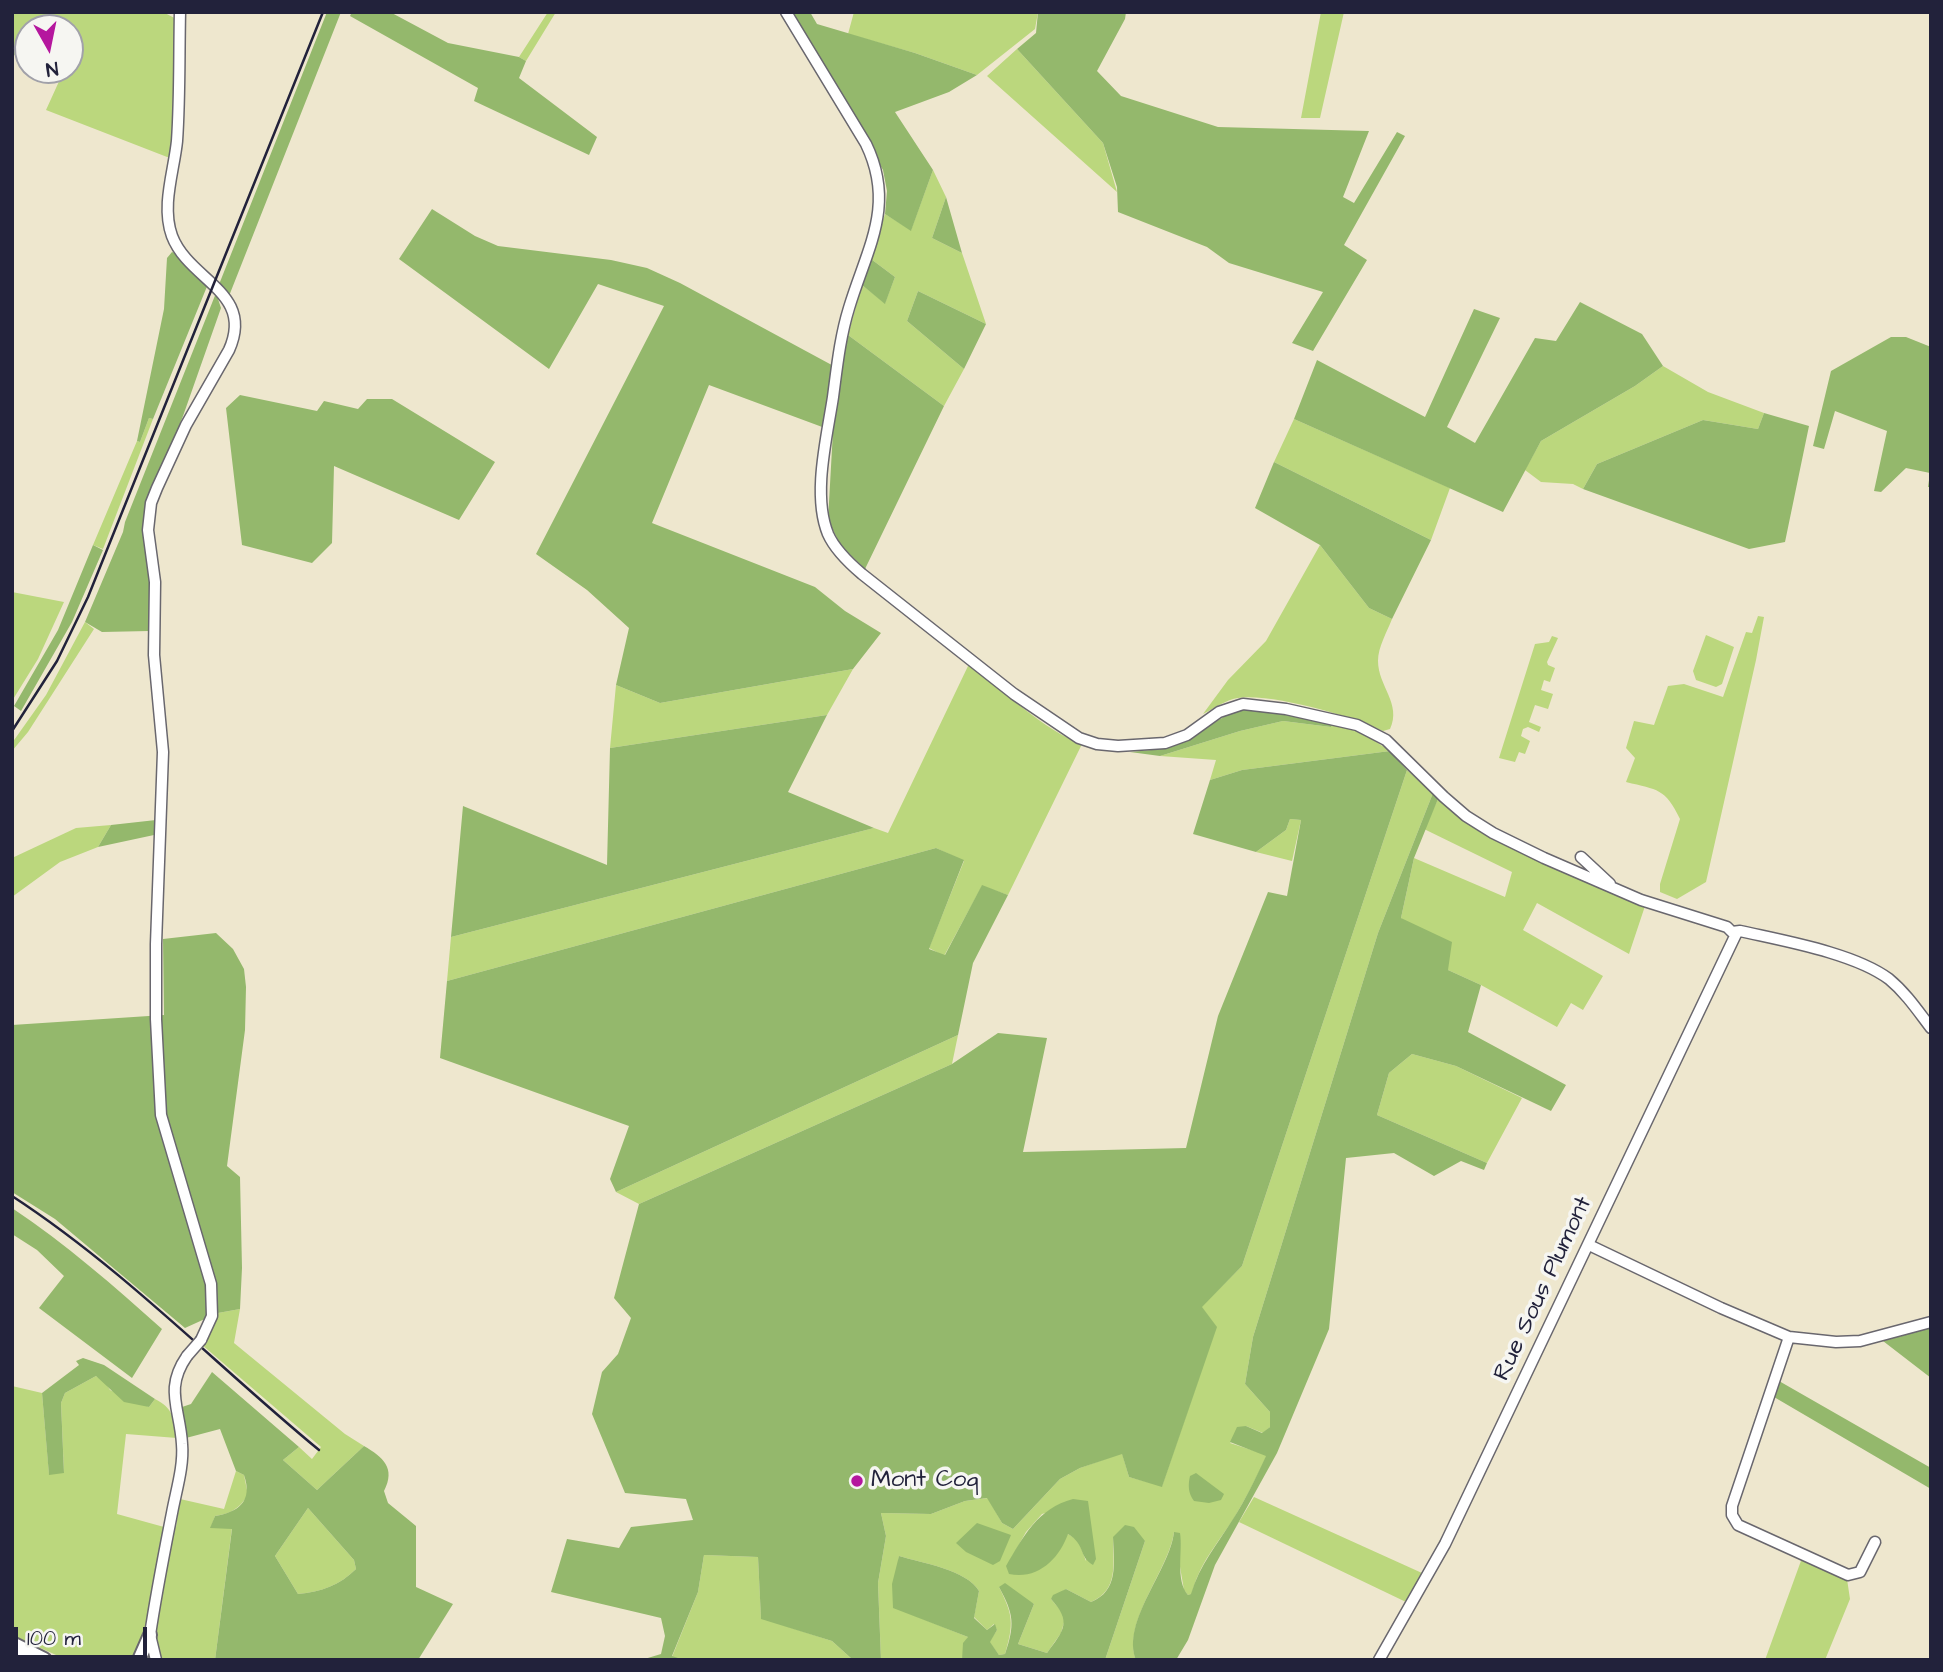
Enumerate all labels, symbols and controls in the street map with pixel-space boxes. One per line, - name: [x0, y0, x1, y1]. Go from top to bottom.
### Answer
- north arrow: [14, 14, 84, 84]
- text: N: [44, 54, 60, 83]
- street label: Rue Sous Plumont: [1489, 1192, 1599, 1386]
- place label: Mont Coq: [871, 1467, 978, 1495]
- marker: Mont Coq: [849, 1473, 865, 1489]
- scale bar: [18, 1612, 150, 1656]
- text: 100 m: [27, 1624, 81, 1653]

